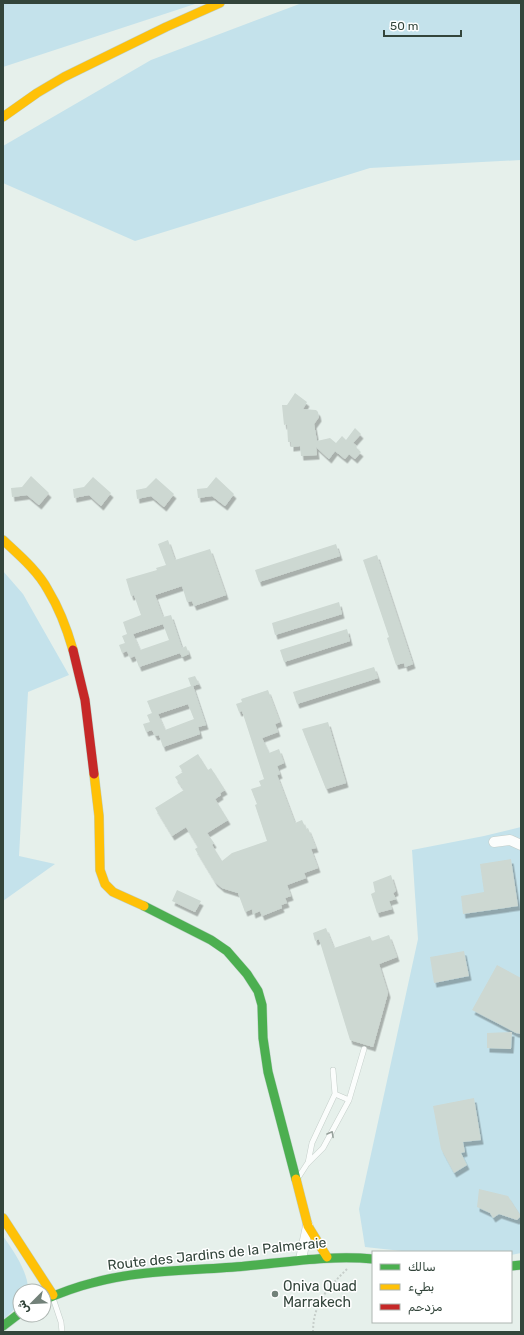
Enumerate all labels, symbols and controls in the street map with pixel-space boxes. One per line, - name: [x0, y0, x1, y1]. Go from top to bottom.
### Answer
- scale bar: [384, 12, 461, 38]
- text: 50 m: [390, 19, 418, 33]
- one-way arrow: [326, 1131, 333, 1138]
- street label: Route des Jardins de la Palmeraie: [107, 1234, 327, 1274]
- legend: [372, 1251, 512, 1323]
- text: سالك: [408, 1260, 436, 1274]
- place label: Oniva Quad Marrakech: [283, 1278, 357, 1311]
- text: بطيء: [408, 1280, 434, 1296]
- north arrow: [12, 1283, 52, 1323]
- marker: Oniva Quad Marrakech: [270, 1289, 280, 1299]
- text: ش: [15, 1298, 32, 1316]
- text: مزدحم: [408, 1300, 443, 1315]

